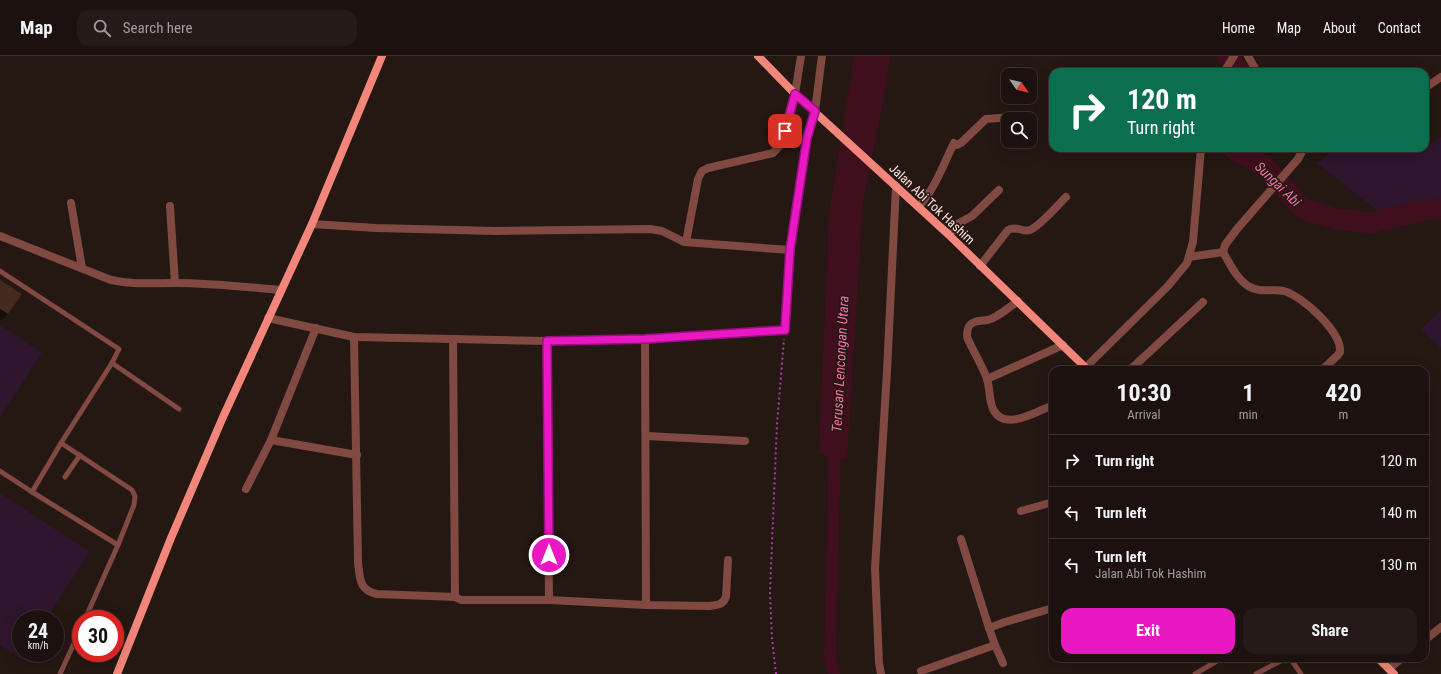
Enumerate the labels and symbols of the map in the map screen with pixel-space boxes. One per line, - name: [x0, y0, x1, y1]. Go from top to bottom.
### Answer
- north arrow: [1001, 68, 1037, 104]
- pin: [768, 114, 802, 148]
- water label: Sungai Abi: [1252, 158, 1305, 210]
- street label: Jalan Abi Tok Hashim: [886, 161, 978, 247]
- water label: Terusan Lencongan Utara: [828, 295, 852, 433]
- position arrow: [528, 534, 570, 576]
- speed limit sign: 30: [72, 610, 124, 662]

